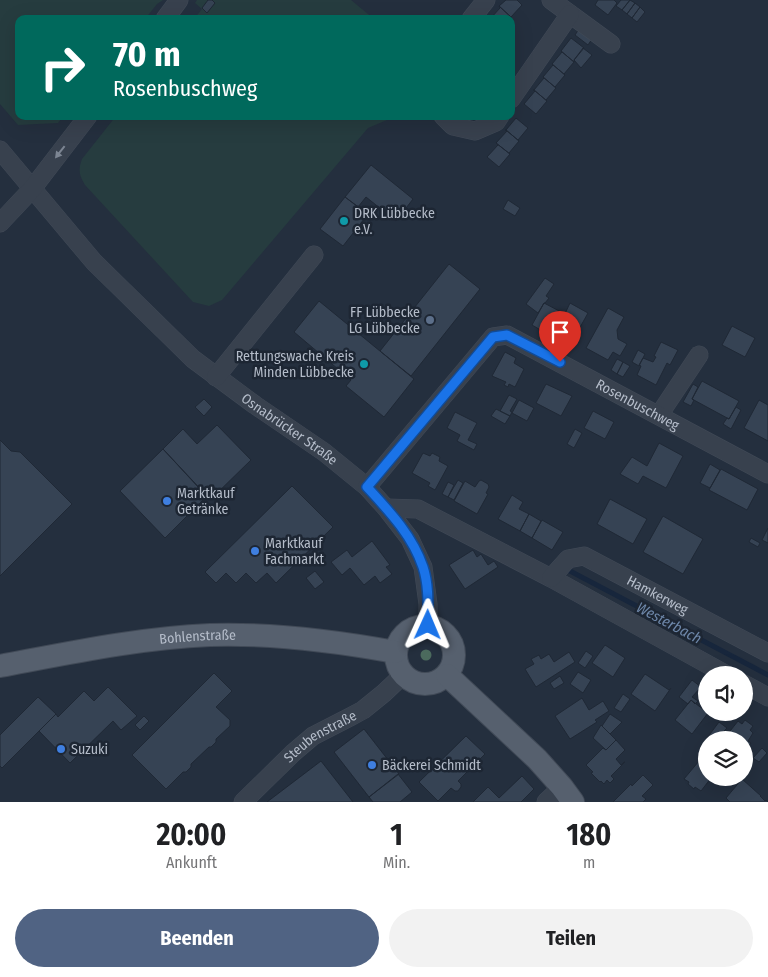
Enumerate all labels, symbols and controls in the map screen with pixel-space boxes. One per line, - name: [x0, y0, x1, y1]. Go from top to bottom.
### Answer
- text: 70 m: [113, 33, 181, 75]
- icon: right: [30, 35, 95, 100]
- text: Rosenbuschweg: [113, 75, 257, 102]
- one-way arrow: [55, 146, 66, 159]
- place label: DRK Lübbecke e.V.: [354, 205, 435, 238]
- marker: DRK Lübbecke e.V.: [338, 215, 350, 227]
- place label: FF Lübbecke LG Lübbecke: [349, 304, 420, 337]
- pin: [539, 311, 581, 362]
- marker: FF Lübbecke LG Lübbecke: [424, 314, 436, 326]
- icon: arrive: [546, 318, 574, 346]
- place label: Rettungswache Kreis Minden Lübbecke: [236, 348, 354, 381]
- marker: Rettungswache Kreis Minden Lübbecke: [358, 358, 370, 370]
- street label: Rosenbuschweg: [593, 376, 682, 434]
- street label: Osnabrücker Straße: [238, 390, 341, 469]
- place label: Marktkauf Getränke: [177, 485, 236, 518]
- marker: Marktkauf Getränke: [161, 495, 173, 507]
- place label: Marktkauf Fachmarkt: [265, 535, 325, 568]
- marker: Marktkauf Fachmarkt: [249, 545, 261, 557]
- street label: Hamkerweg: [624, 572, 691, 619]
- position arrow: [401, 598, 453, 650]
- water label: Westerbach: [633, 598, 705, 648]
- street label: Bohlenstraße: [158, 627, 236, 648]
- map controls: [698, 666, 753, 786]
- button: sound: [698, 666, 753, 721]
- street label: Steubenstraße: [280, 707, 360, 766]
- button: layers: [698, 731, 753, 786]
- place label: Suzuki: [71, 741, 108, 758]
- marker: Suzuki: [55, 743, 67, 755]
- place label: Bäckerei Schmidt: [382, 757, 481, 774]
- marker: Bäckerei Schmidt: [366, 759, 378, 771]
- text: 20:00: [156, 817, 226, 853]
- text: 1: [390, 817, 403, 853]
- text: 180: [567, 817, 612, 853]
- text: Ankunft: [166, 853, 217, 872]
- text: Min.: [383, 853, 410, 872]
- text: m: [583, 853, 595, 872]
- button: Beenden: [15, 909, 379, 967]
- button: Teilen: [389, 909, 753, 967]

